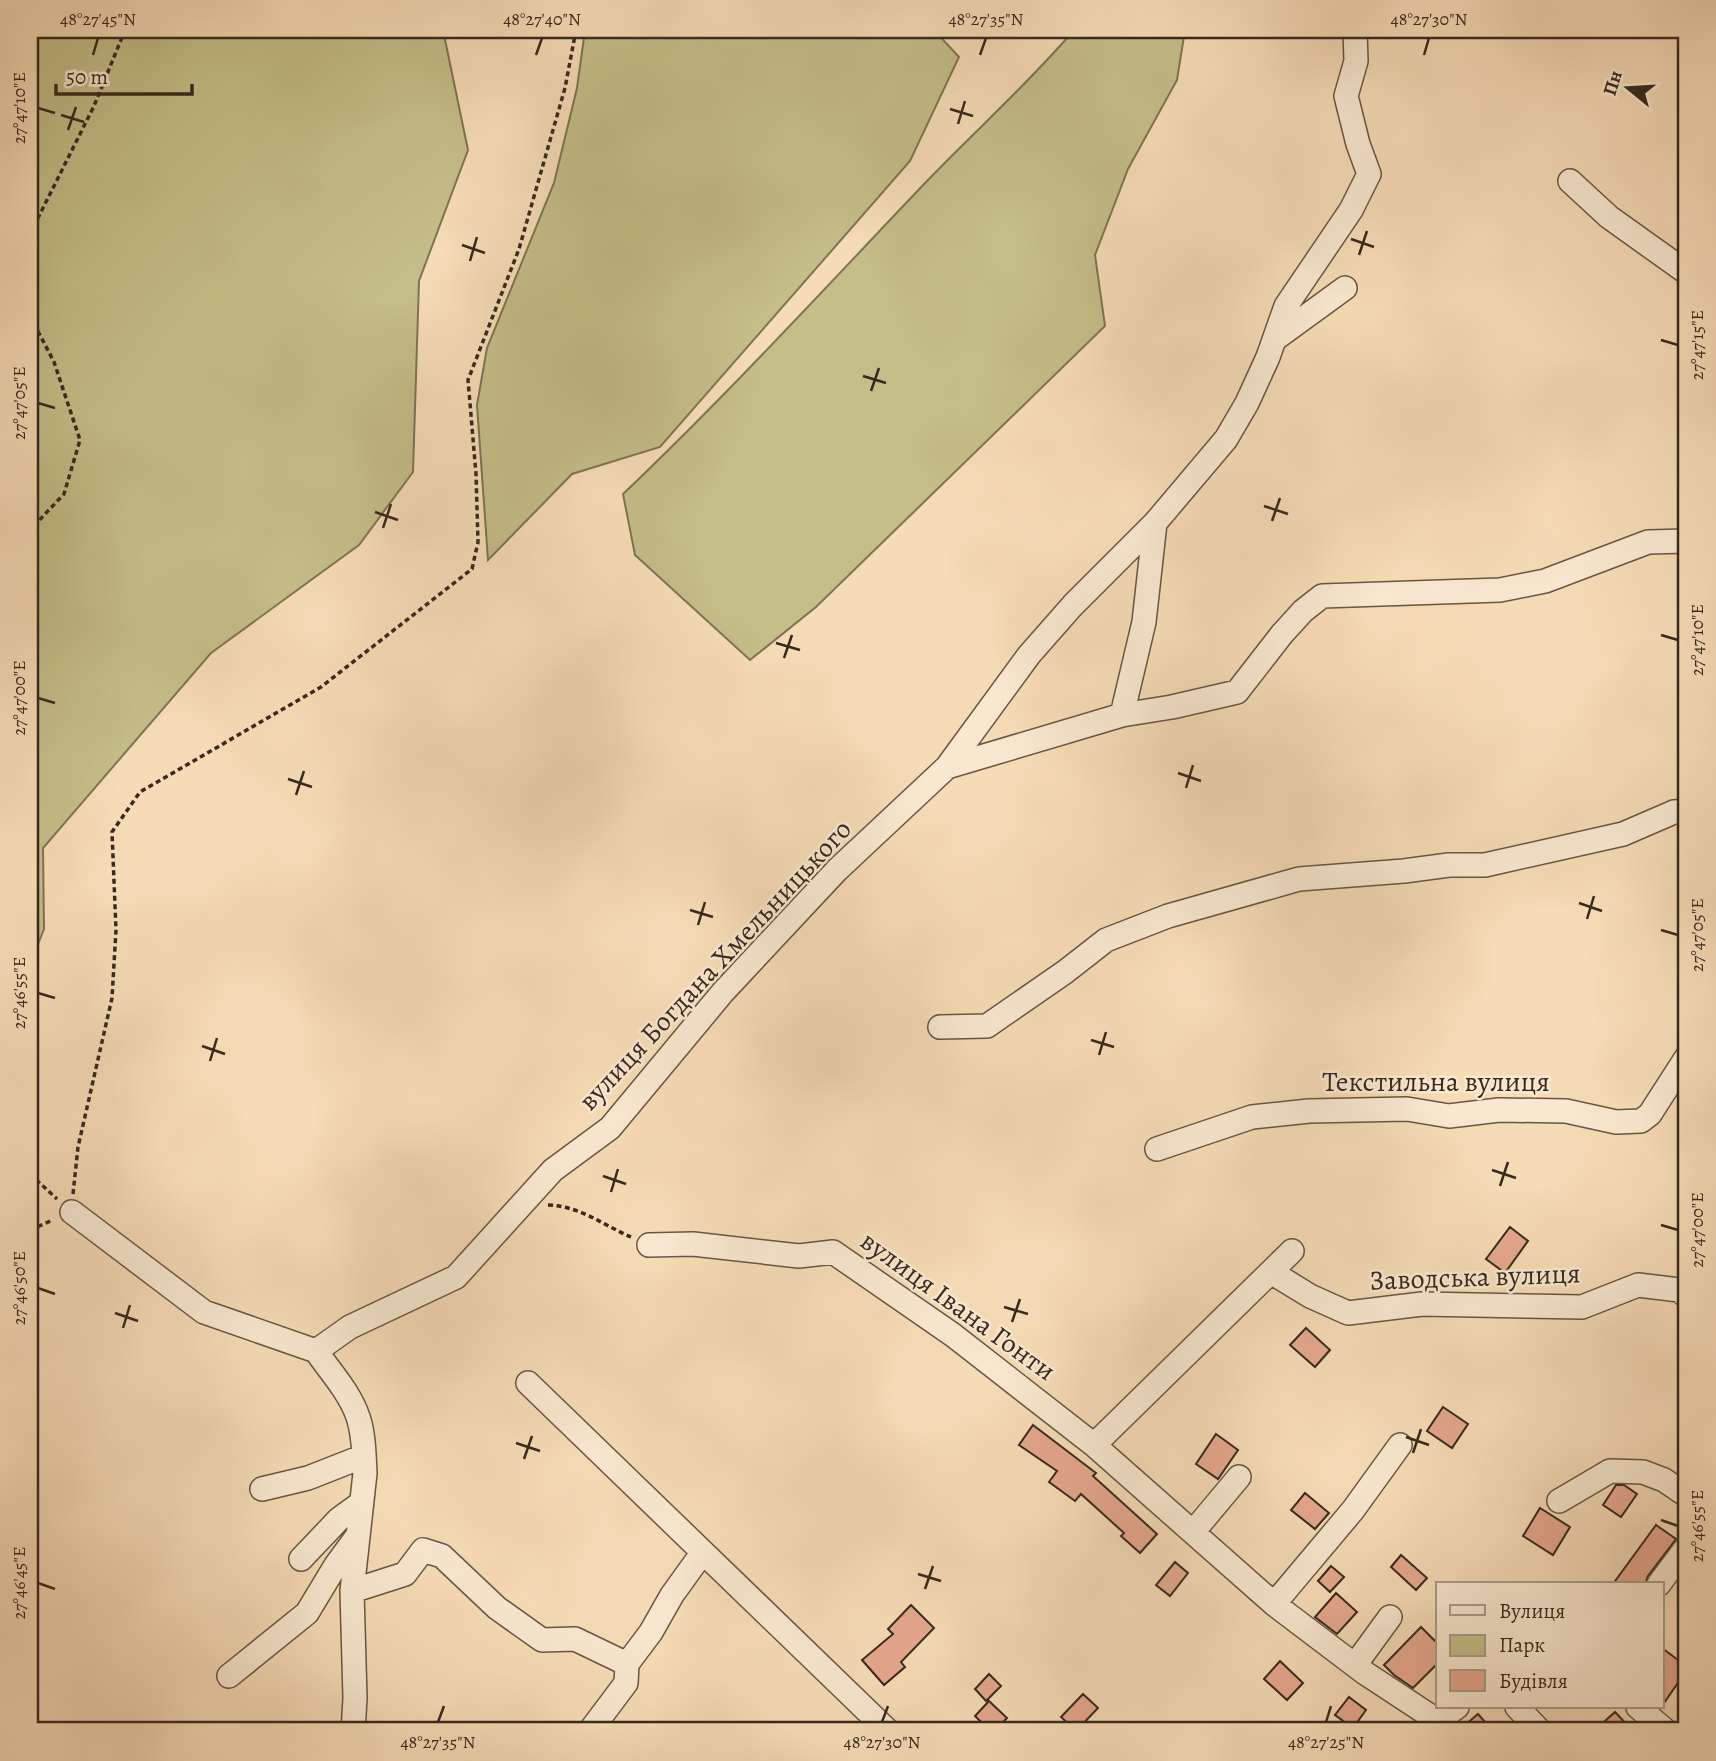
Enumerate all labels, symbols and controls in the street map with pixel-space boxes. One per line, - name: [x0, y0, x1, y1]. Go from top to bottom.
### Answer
- text: 48°27'45"N: [60, 7, 136, 31]
- text: 48°27'40"N: [503, 7, 581, 31]
- text: 48°27'35"N: [948, 7, 1024, 31]
- text: 48°27'30"N: [1391, 7, 1468, 31]
- scale bar: [56, 52, 192, 96]
- north arrow: [1594, 52, 1664, 122]
- text: 50 m: [66, 63, 108, 91]
- text: Пн: [1597, 67, 1629, 99]
- text: 27°47'10"E: [7, 72, 31, 144]
- text: 27°47'15"E: [1685, 310, 1709, 380]
- text: 27°47'05"E: [7, 366, 31, 440]
- text: 27°47'10"E: [1685, 604, 1709, 676]
- text: 27°47'00"E: [7, 660, 31, 736]
- street label: вулиця Богдана Хмельницького: [570, 811, 860, 1119]
- text: 27°47'05"E: [1685, 898, 1709, 972]
- text: 27°46'55"E: [7, 957, 31, 1029]
- street label: Текстильна вулиця: [1322, 1063, 1550, 1101]
- text: 27°47'00"E: [1685, 1192, 1709, 1268]
- street label: вулиця Івана Гонти: [853, 1222, 1063, 1390]
- text: 27°46'50"E: [7, 1251, 31, 1325]
- street label: Заводська вулиця: [1369, 1254, 1581, 1300]
- text: 27°46'55"E: [1685, 1490, 1709, 1562]
- text: 27°46'45"E: [7, 1546, 31, 1620]
- legend: [1436, 1582, 1664, 1708]
- text: Вулиця: [1499, 1597, 1565, 1625]
- text: Парк: [1499, 1631, 1545, 1659]
- text: Будівля: [1499, 1667, 1568, 1695]
- text: 48°27'35"N: [400, 1730, 476, 1754]
- text: 48°27'30"N: [844, 1730, 921, 1754]
- text: 48°27'25"N: [1288, 1730, 1364, 1754]

